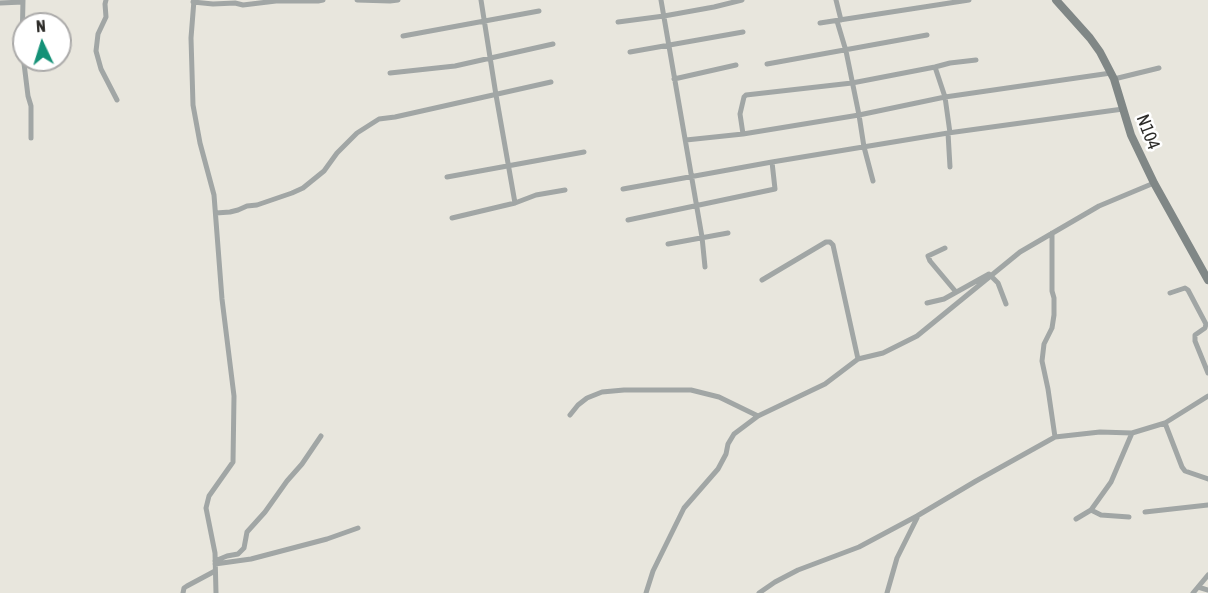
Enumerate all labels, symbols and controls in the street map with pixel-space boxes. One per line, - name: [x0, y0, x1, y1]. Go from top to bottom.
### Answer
- north arrow: [12, 12, 72, 72]
- text: N: [36, 17, 46, 35]
- street label: N104: [1131, 111, 1165, 153]

